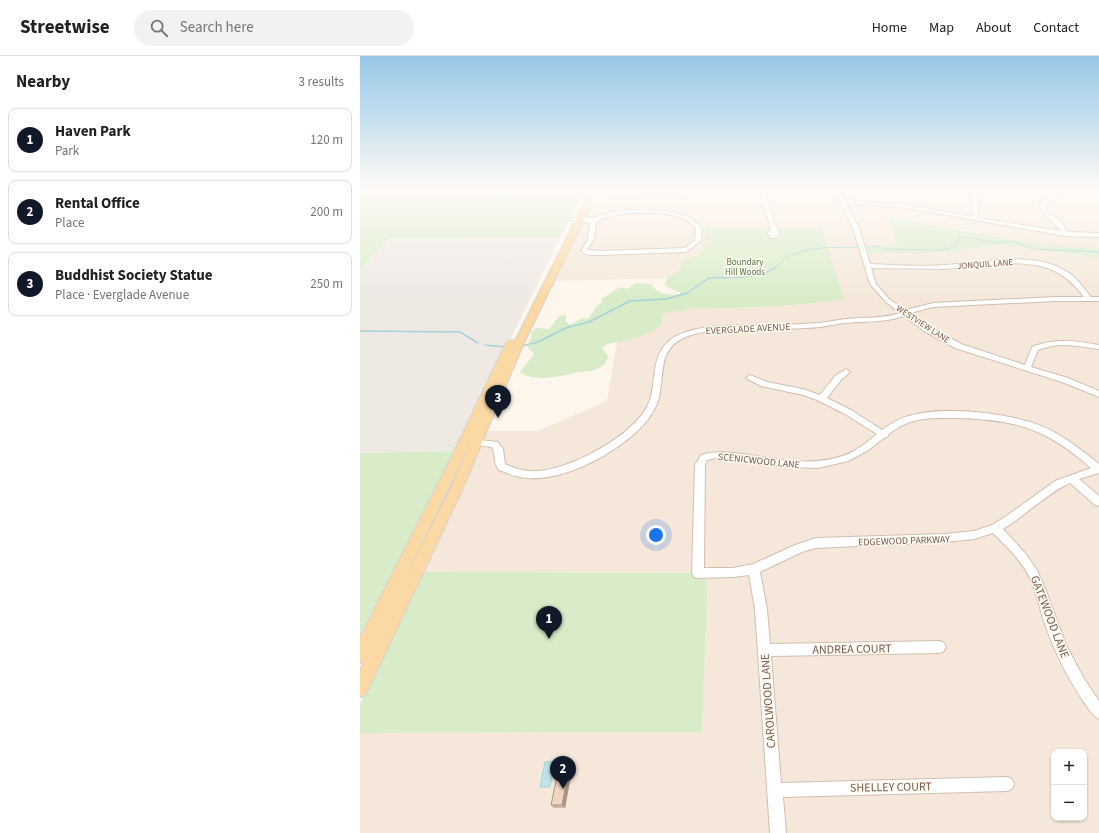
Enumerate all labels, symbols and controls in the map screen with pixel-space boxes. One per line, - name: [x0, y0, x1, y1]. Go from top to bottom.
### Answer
- search box: [134, 10, 414, 46]
- text: Streetwise: [20, 14, 110, 41]
- icon: search: [148, 17, 170, 39]
- text: Search here: [180, 17, 254, 38]
- text: Home: [872, 18, 907, 38]
- text: Map: [929, 18, 954, 38]
- text: About: [976, 18, 1011, 38]
- text: Contact: [1033, 18, 1079, 38]
- text: Nearby: [16, 70, 70, 94]
- text: 3 results: [299, 73, 344, 91]
- text: Haven Park: [55, 121, 131, 142]
- text: 1: [27, 131, 33, 149]
- text: 120 m: [310, 131, 343, 149]
- text: Park: [55, 142, 79, 160]
- text: Rental Office: [55, 193, 140, 214]
- text: 2: [27, 203, 33, 221]
- text: 200 m: [310, 203, 343, 221]
- text: Place: [55, 214, 84, 232]
- park label: Boundary Hill Woods: [725, 256, 765, 279]
- street label: JONQUIL LANE: [957, 256, 1014, 273]
- text: Buddhist Society Statue: [55, 265, 213, 286]
- text: 3: [27, 275, 33, 293]
- text: 250 m: [310, 275, 343, 293]
- text: Place · Everglade Avenue: [55, 286, 189, 304]
- street label: WESTVIEW LANE: [893, 302, 952, 347]
- street label: EVERGLADE AVENUE: [705, 320, 791, 338]
- pin: 3: [485, 385, 511, 418]
- street label: SCENICWOOD LANE: [717, 450, 801, 472]
- your location: [646, 525, 666, 545]
- street label: EDGEWOOD PARKWAY: [858, 532, 950, 550]
- street label: GATEWOOD LANE: [1026, 573, 1073, 661]
- pin: 1: [536, 606, 562, 639]
- street label: ANDREA COURT: [812, 640, 892, 659]
- street label: CAROLWOOD LANE: [757, 653, 780, 749]
- map controls: [1051, 749, 1087, 821]
- button: +: [1051, 749, 1087, 785]
- pin: 2: [550, 756, 576, 789]
- street label: SHELLEY COURT: [850, 778, 933, 797]
- button: −: [1051, 785, 1087, 821]

